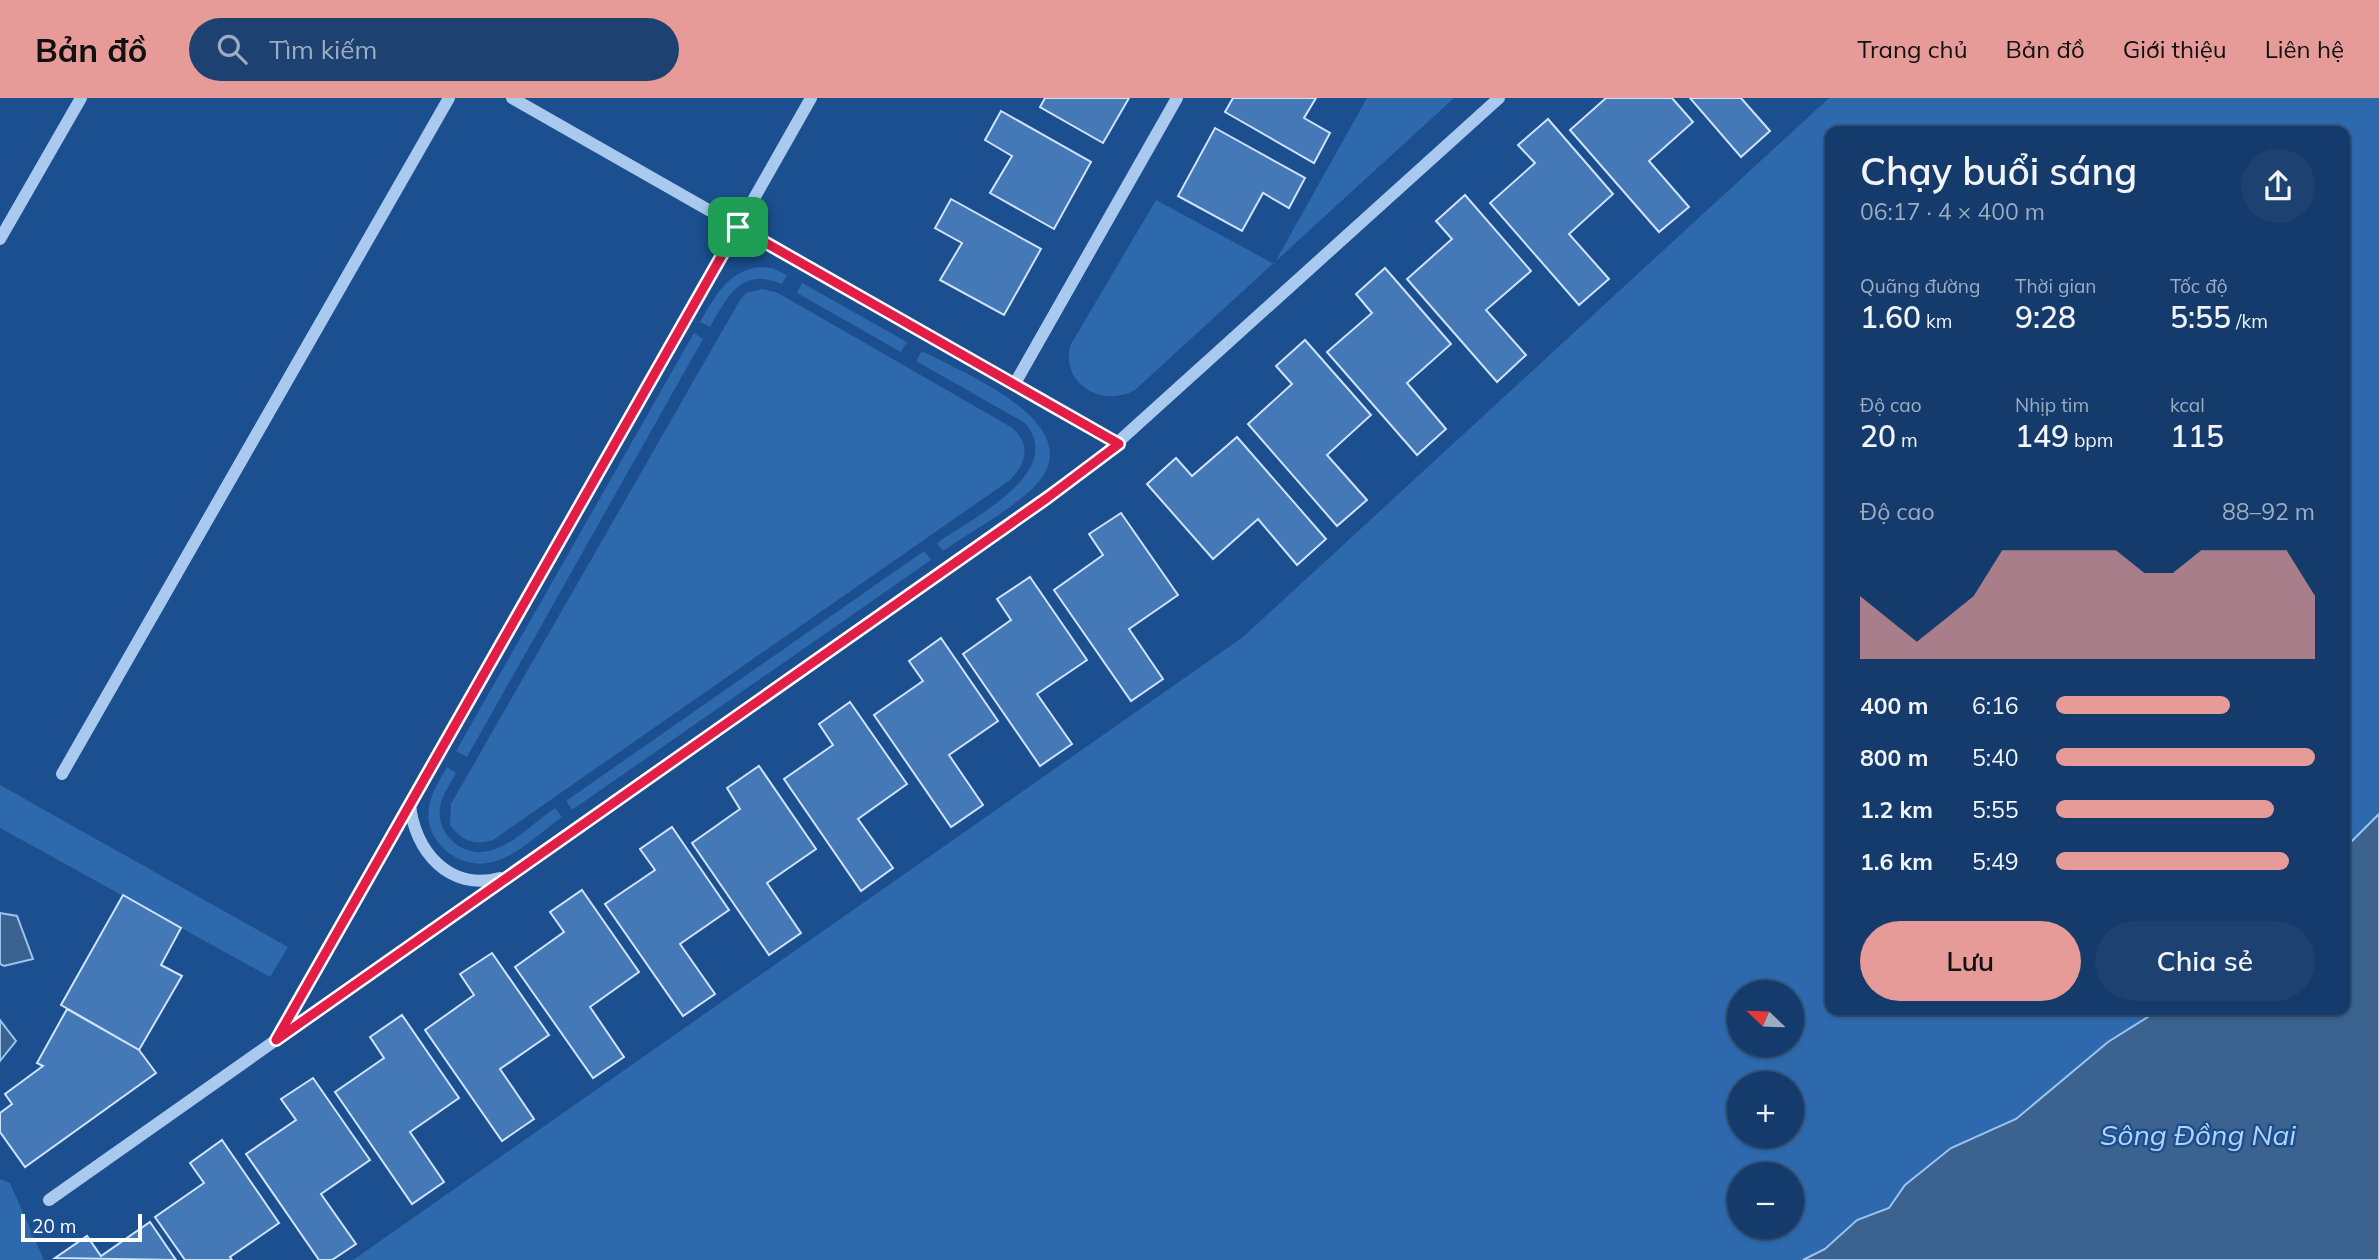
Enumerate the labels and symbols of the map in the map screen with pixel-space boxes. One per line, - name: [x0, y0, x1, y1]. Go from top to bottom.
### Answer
- pin: [708, 197, 768, 257]
- north arrow: [1727, 980, 1804, 1057]
- water label: Sông Đồng Nai: [2100, 1117, 2296, 1152]
- scale bar: [21, 1211, 142, 1243]

